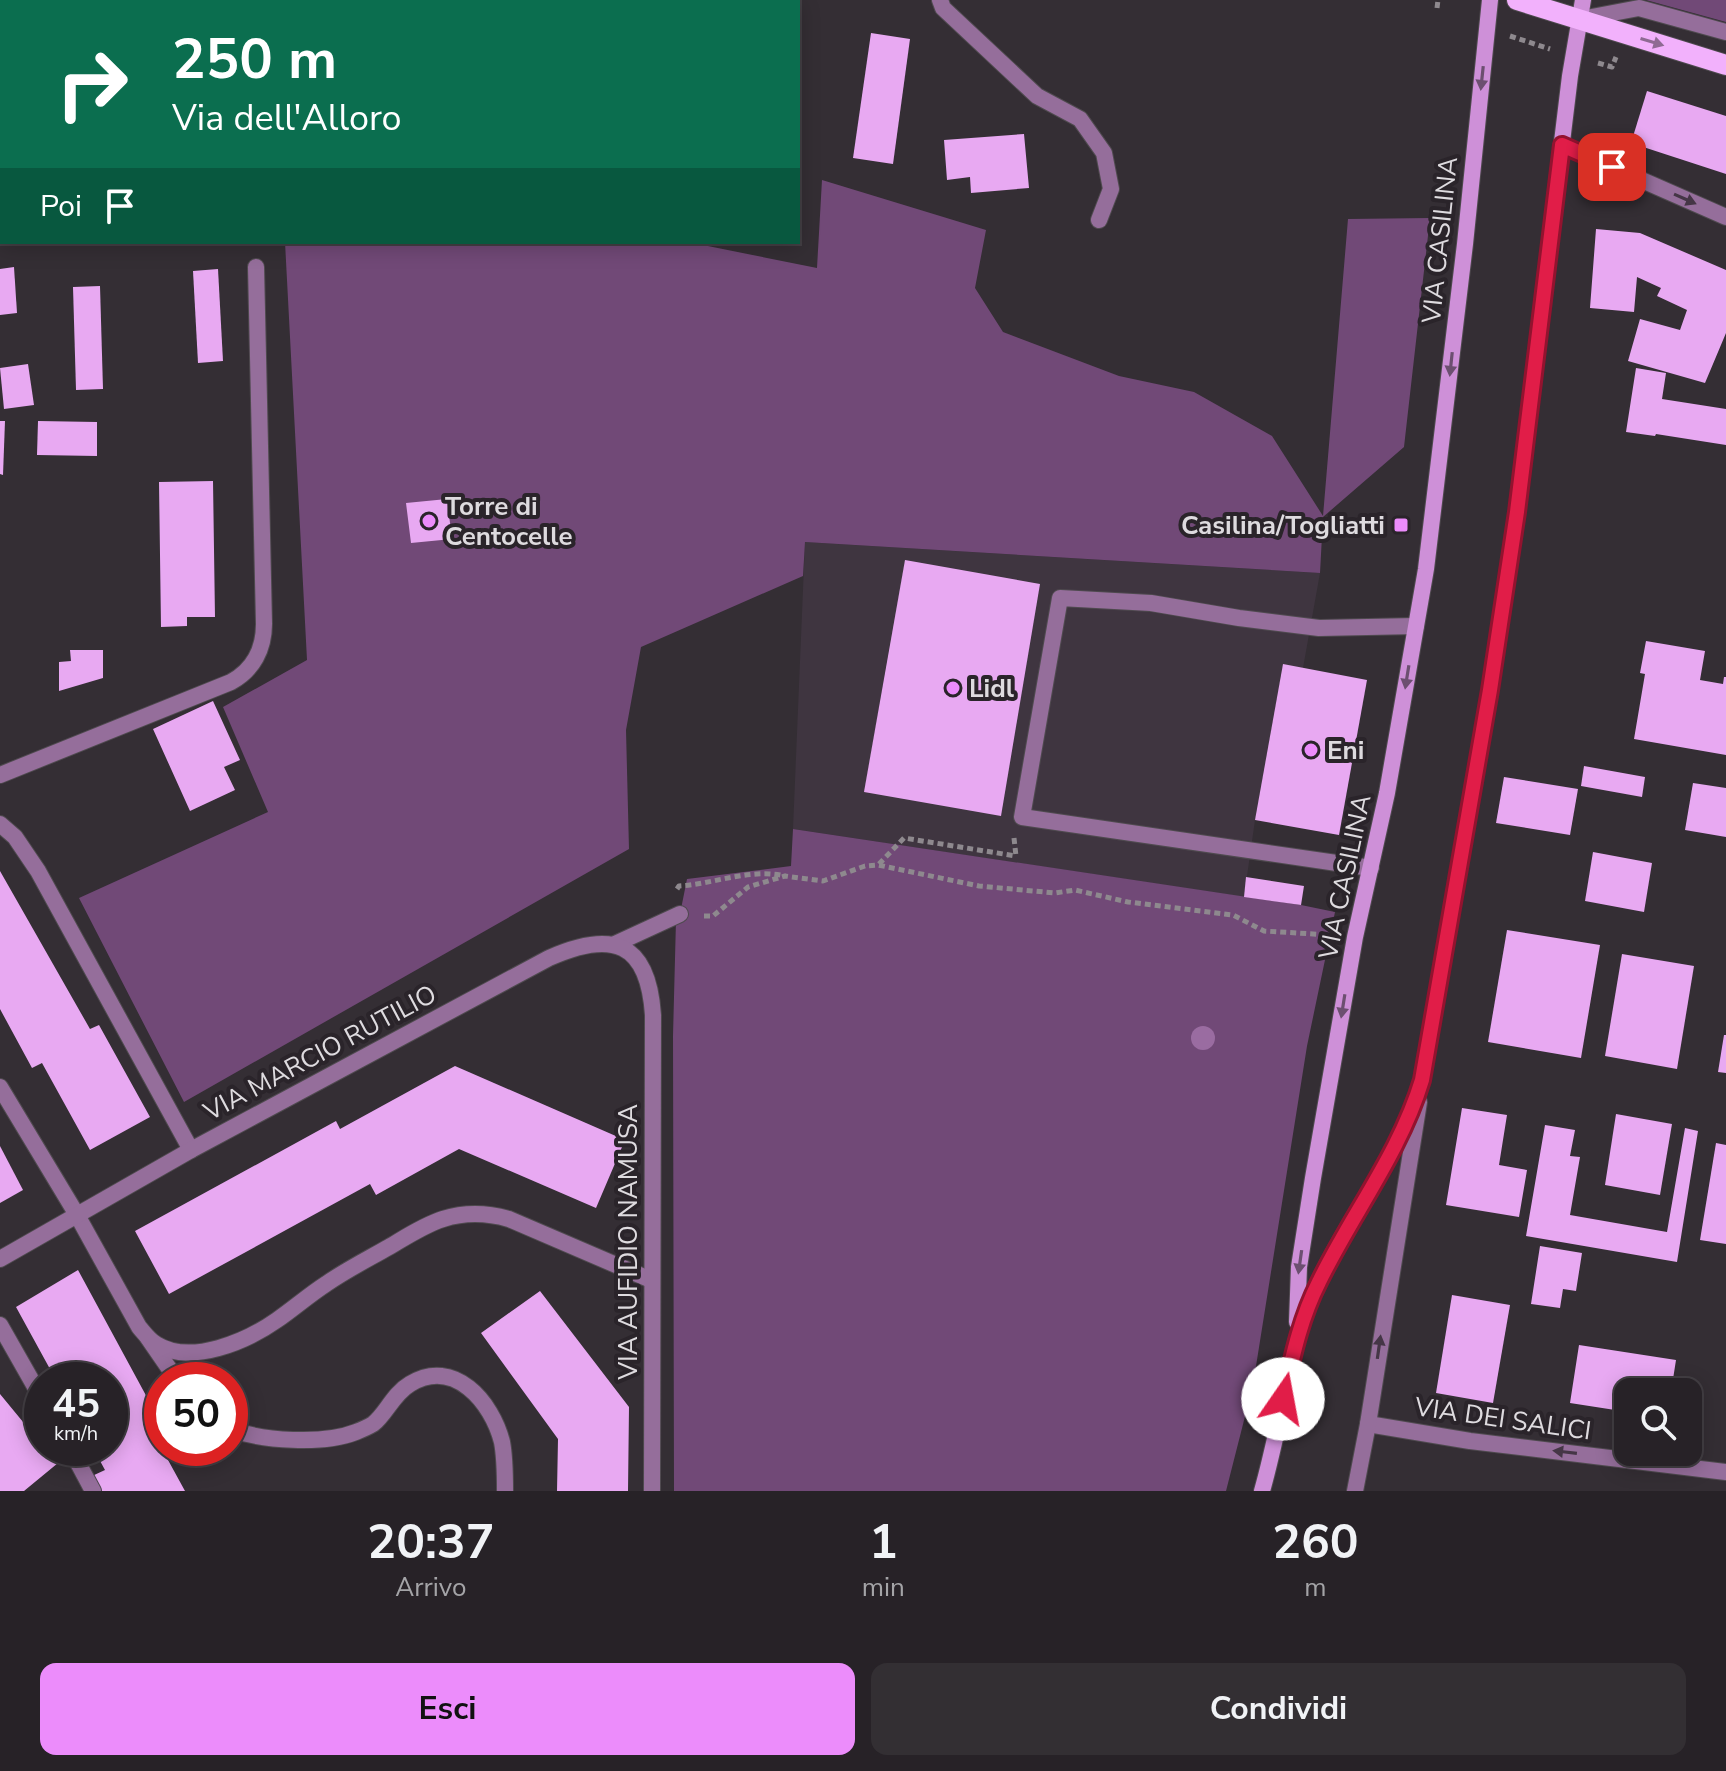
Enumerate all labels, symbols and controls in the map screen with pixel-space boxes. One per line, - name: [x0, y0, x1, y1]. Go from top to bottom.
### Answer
- text: 250 m: [172, 21, 337, 98]
- icon: right: [40, 32, 144, 136]
- one-way arrow: [1641, 37, 1665, 49]
- one-way arrow: [1476, 66, 1489, 91]
- text: Via dell'Alloro: [172, 94, 402, 143]
- pin: [1578, 133, 1646, 201]
- icon: arrive: [1590, 145, 1634, 189]
- street label: VIA CASILINA: [1414, 155, 1466, 326]
- icon: arrive: [98, 184, 142, 228]
- text: Poi: [40, 186, 82, 227]
- one-way arrow: [1673, 192, 1697, 206]
- one-way arrow: [1444, 352, 1457, 377]
- place label: Torre di Centocelle: [445, 489, 573, 554]
- place label: Casilina/Togliatti: [1181, 508, 1385, 543]
- marker: Torre di Centocelle: [420, 512, 438, 530]
- marker: Casilina/Togliatti: [1392, 516, 1410, 534]
- one-way arrow: [1401, 665, 1413, 690]
- place label: Lidl: [969, 671, 1015, 706]
- marker: Lidl: [944, 679, 962, 697]
- place label: Eni: [1327, 733, 1364, 768]
- marker: Eni: [1302, 741, 1320, 759]
- street label: VIA CASILINA: [1310, 791, 1380, 964]
- street label: VIA MARCIO RUTILIO: [197, 977, 442, 1130]
- one-way arrow: [1336, 994, 1349, 1019]
- street label: VIA AUFIDIO NAMUSA: [611, 1104, 646, 1381]
- one-way arrow: [1293, 1250, 1306, 1275]
- one-way arrow: [1373, 1334, 1386, 1359]
- position arrow: [1241, 1357, 1325, 1441]
- speed limit sign: 50: [144, 1362, 248, 1466]
- text: 45: [52, 1377, 100, 1431]
- map controls: [1614, 1378, 1702, 1466]
- button: search: [1614, 1378, 1702, 1466]
- street label: VIA DEI SALICI: [1412, 1389, 1593, 1449]
- text: km/h: [54, 1420, 98, 1447]
- one-way arrow: [1552, 1446, 1577, 1459]
- text: 20:37: [367, 1509, 494, 1575]
- text: 1: [869, 1509, 898, 1575]
- text: 260: [1272, 1509, 1359, 1575]
- text: Arrivo: [395, 1570, 467, 1605]
- text: min: [862, 1570, 905, 1605]
- text: m: [1304, 1570, 1327, 1605]
- button: Esci: [40, 1663, 855, 1755]
- button: Condividi: [871, 1663, 1686, 1755]

